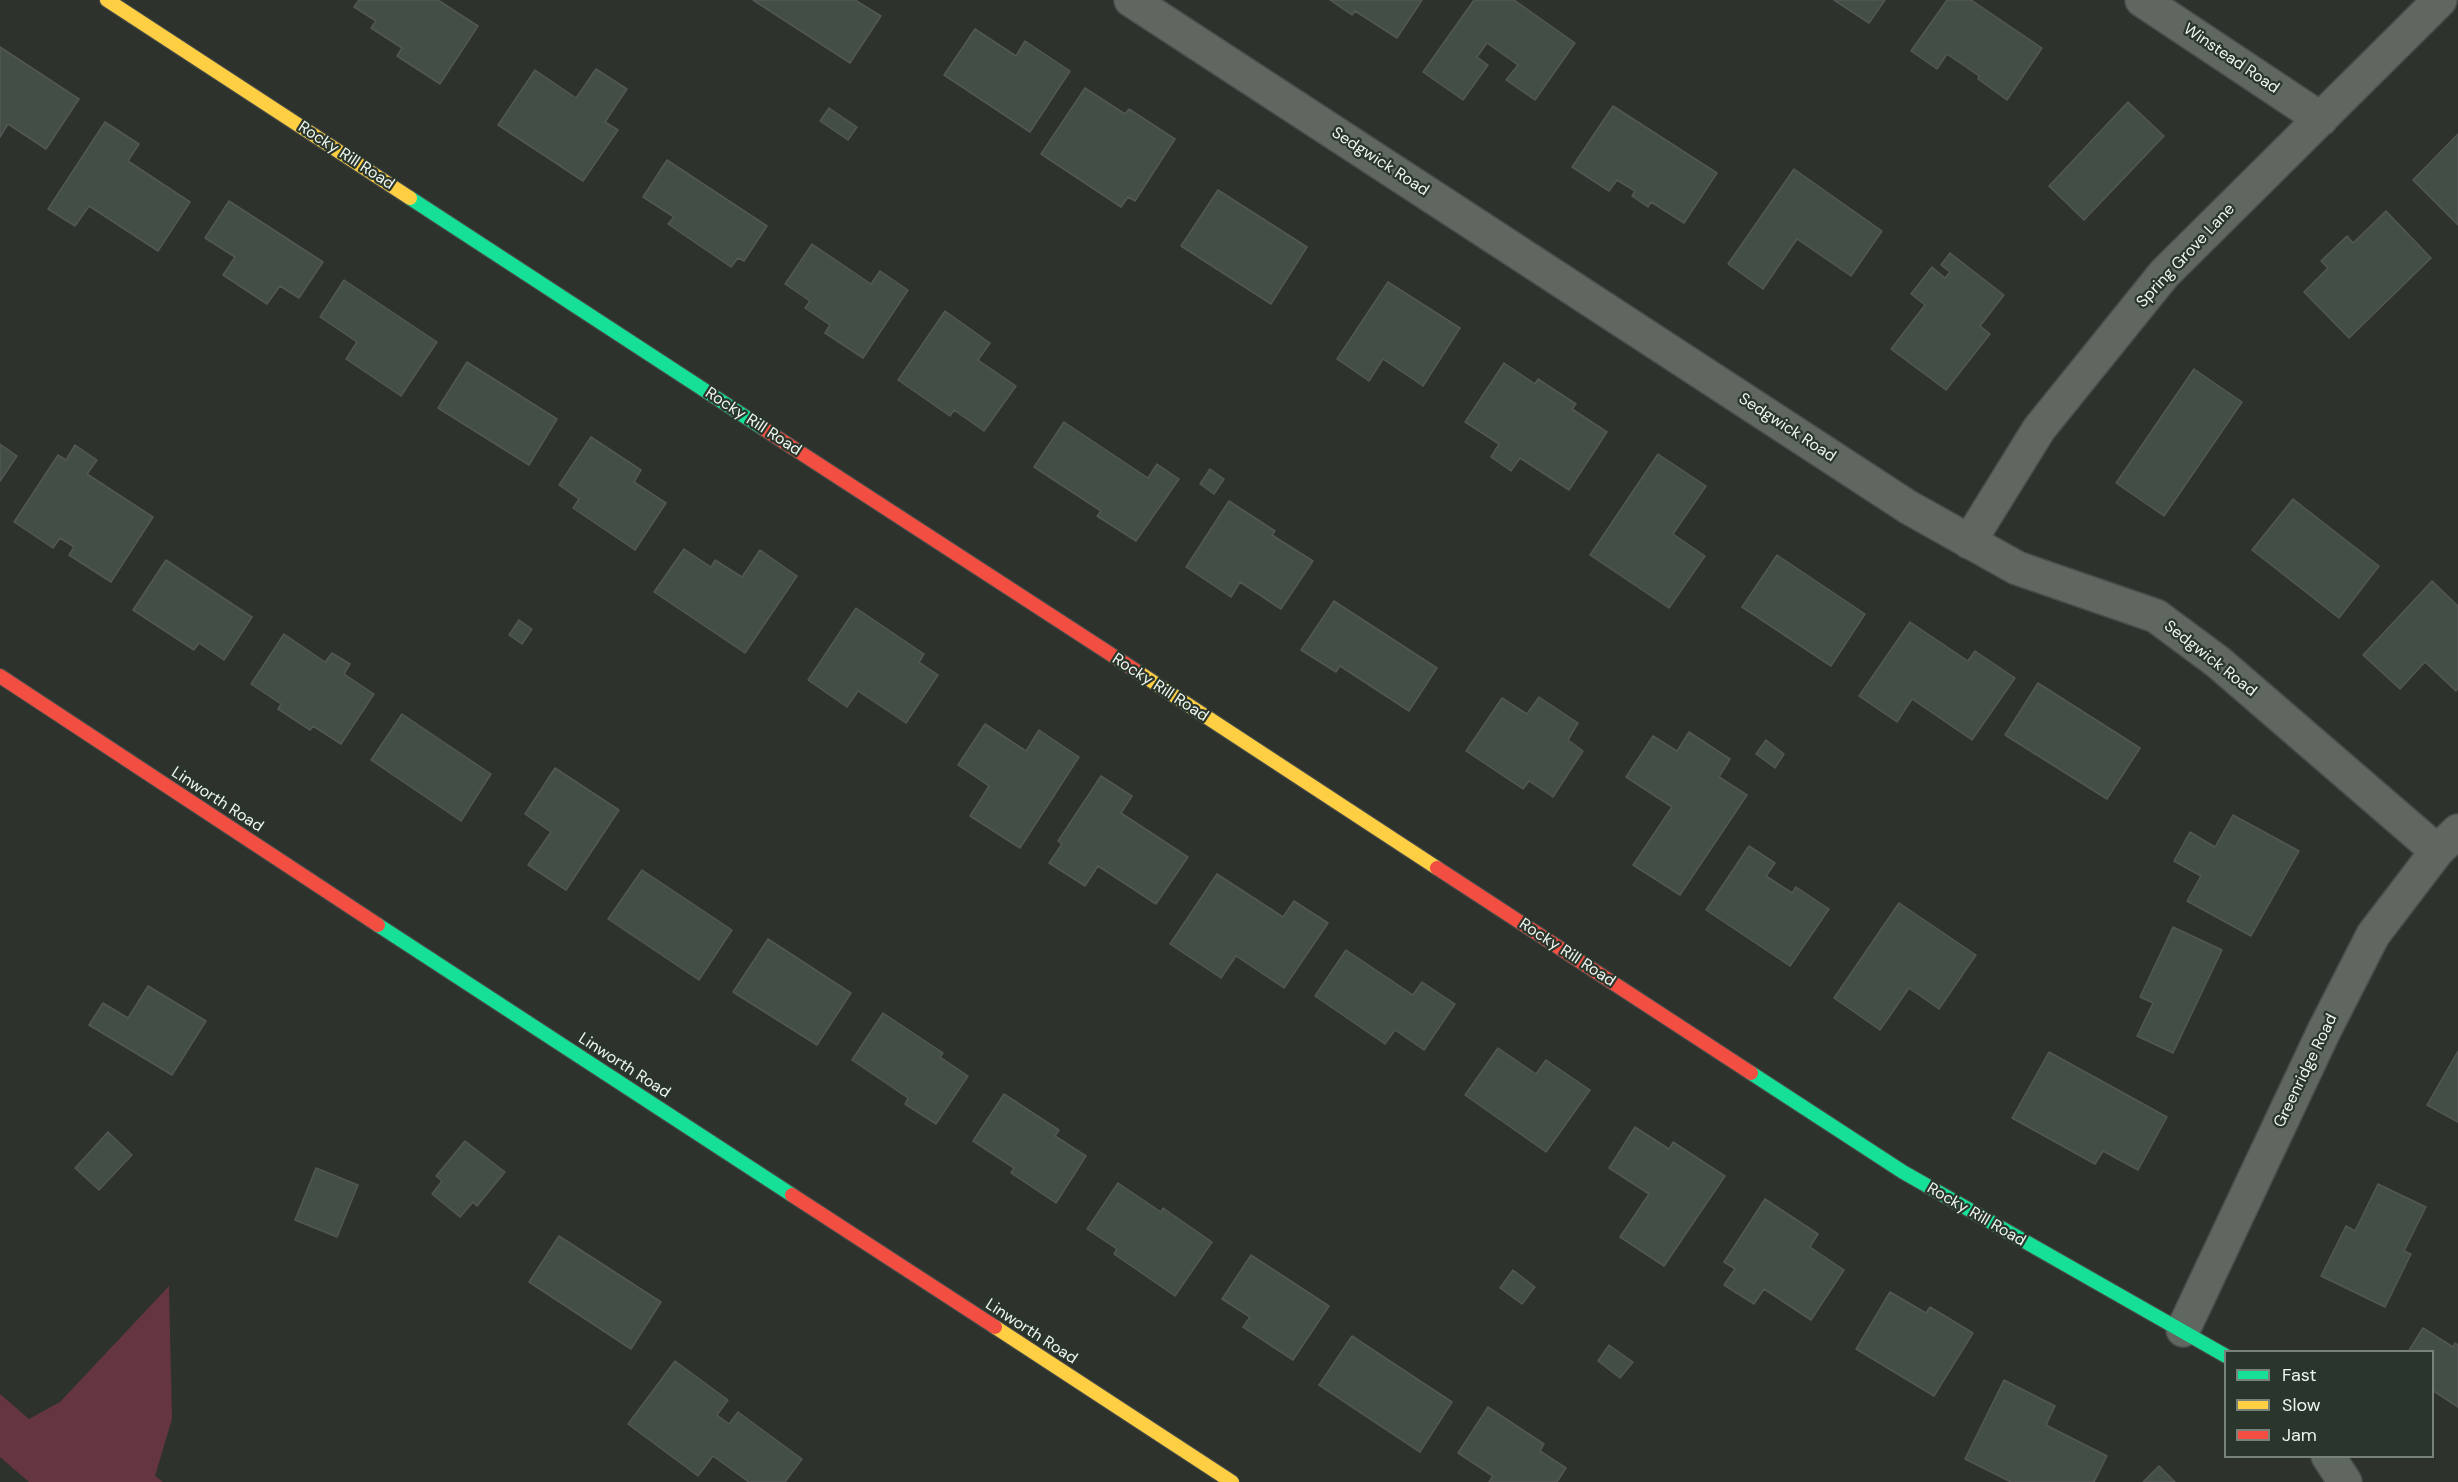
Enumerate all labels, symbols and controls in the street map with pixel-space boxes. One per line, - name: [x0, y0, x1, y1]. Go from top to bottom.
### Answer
- street label: Winstead Road: [2179, 20, 2283, 98]
- street label: Rocky Rill Road: [294, 118, 398, 194]
- street label: Sedgwick Road: [1328, 123, 1432, 201]
- street label: Spring Grove Lane: [2133, 200, 2239, 312]
- street label: Rocky Rill Road: [701, 384, 805, 460]
- street label: Sedgwick Road: [1735, 389, 1839, 467]
- street label: Sedgwick Road: [2160, 617, 2260, 701]
- street label: Rocky Rill Road: [1108, 650, 1212, 726]
- street label: Linworth Road: [167, 763, 267, 837]
- street label: Rocky Rill Road: [1515, 915, 1619, 991]
- street label: Greenridge Road: [2270, 1011, 2342, 1131]
- street label: Linworth Road: [574, 1029, 674, 1103]
- street label: Rocky Rill Road: [1923, 1179, 2029, 1251]
- street label: Linworth Road: [981, 1295, 1081, 1369]
- legend: [2224, 1350, 2434, 1458]
- text: Fast: [2282, 1363, 2317, 1387]
- text: Slow: [2282, 1393, 2321, 1417]
- text: Jam: [2282, 1423, 2317, 1447]

